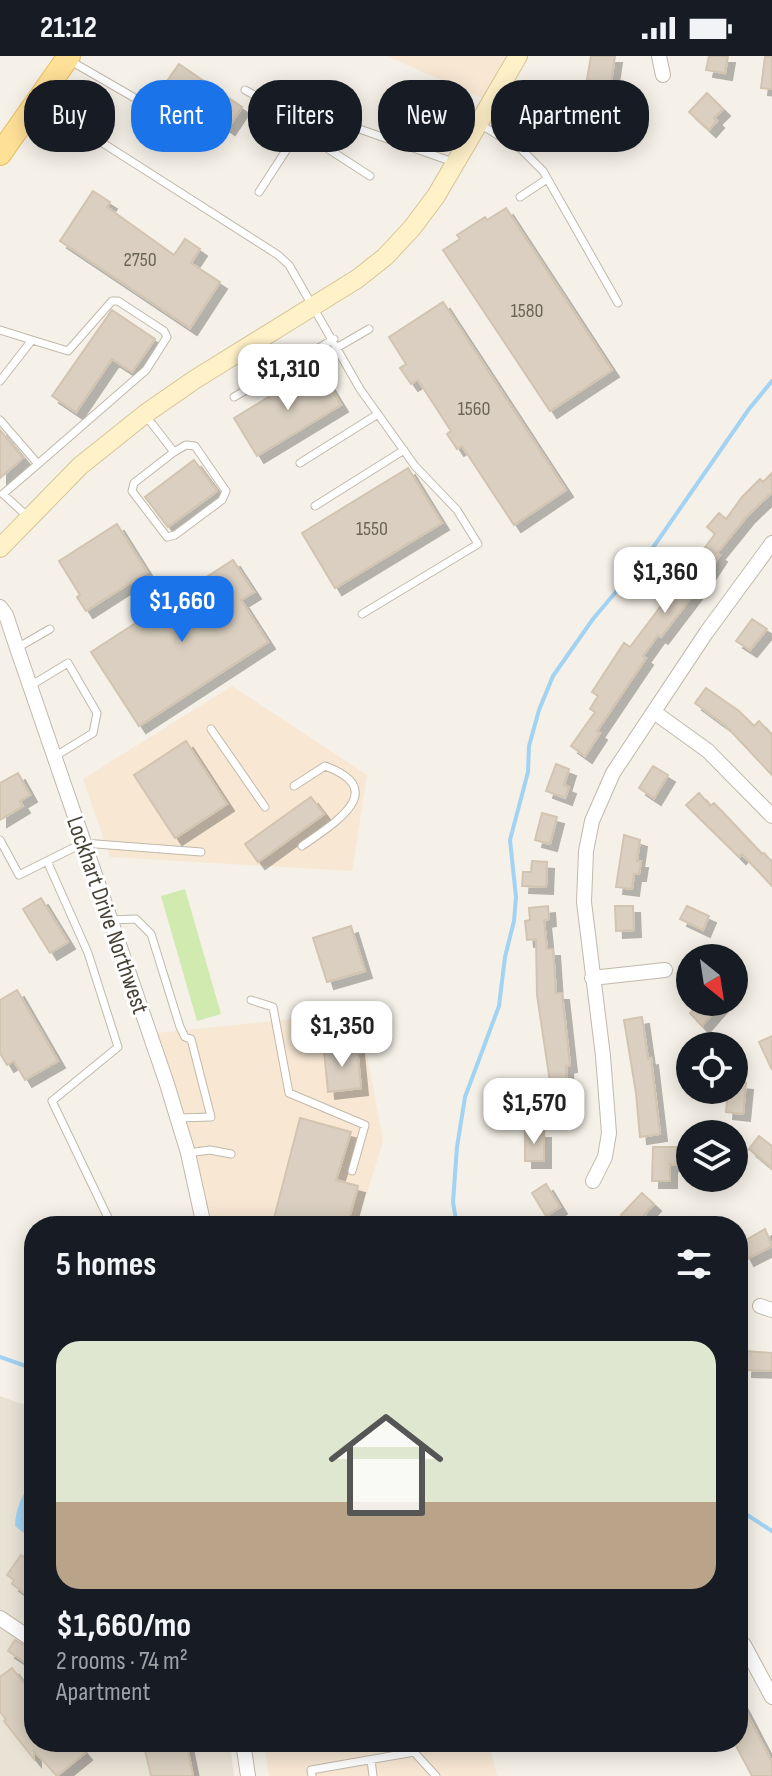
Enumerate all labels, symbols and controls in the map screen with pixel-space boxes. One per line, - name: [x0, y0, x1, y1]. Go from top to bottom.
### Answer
- text: 21:12: [40, 10, 97, 46]
- chip: Buy: [24, 80, 115, 152]
- chip: Rent: [131, 80, 232, 152]
- chip: Filters: [248, 80, 362, 152]
- chip: New: [378, 80, 475, 152]
- chip: Apartment: [491, 80, 649, 152]
- house number: 2750: [123, 248, 157, 272]
- house number: 1580: [511, 299, 543, 323]
- pin: $1,310: [223, 344, 353, 412]
- text: $1,310: [256, 354, 320, 385]
- house number: 1560: [458, 397, 490, 421]
- house number: 1550: [356, 517, 388, 541]
- pin: $1,360: [600, 547, 730, 615]
- text: $1,360: [632, 557, 698, 588]
- pin: $1,660: [117, 576, 247, 644]
- text: $1,660: [149, 586, 215, 617]
- street label: Lockhart Drive Northwest: [60, 813, 155, 1018]
- north arrow: [676, 944, 748, 1016]
- map controls: [676, 944, 748, 1192]
- pin: $1,350: [277, 1001, 407, 1069]
- text: $1,350: [309, 1011, 375, 1042]
- button: locate: [676, 1032, 748, 1104]
- pin: $1,570: [469, 1078, 599, 1146]
- text: $1,570: [501, 1088, 567, 1119]
- button: layers: [676, 1120, 748, 1192]
- icon: filters: [672, 1242, 716, 1286]
- text: 5 homes: [56, 1244, 156, 1285]
- icon: home: [314, 1393, 458, 1537]
- text: $1,660/mo: [56, 1605, 191, 1646]
- text: 2 rooms · 74 m²: [56, 1646, 188, 1677]
- text: Apartment: [56, 1677, 150, 1708]

